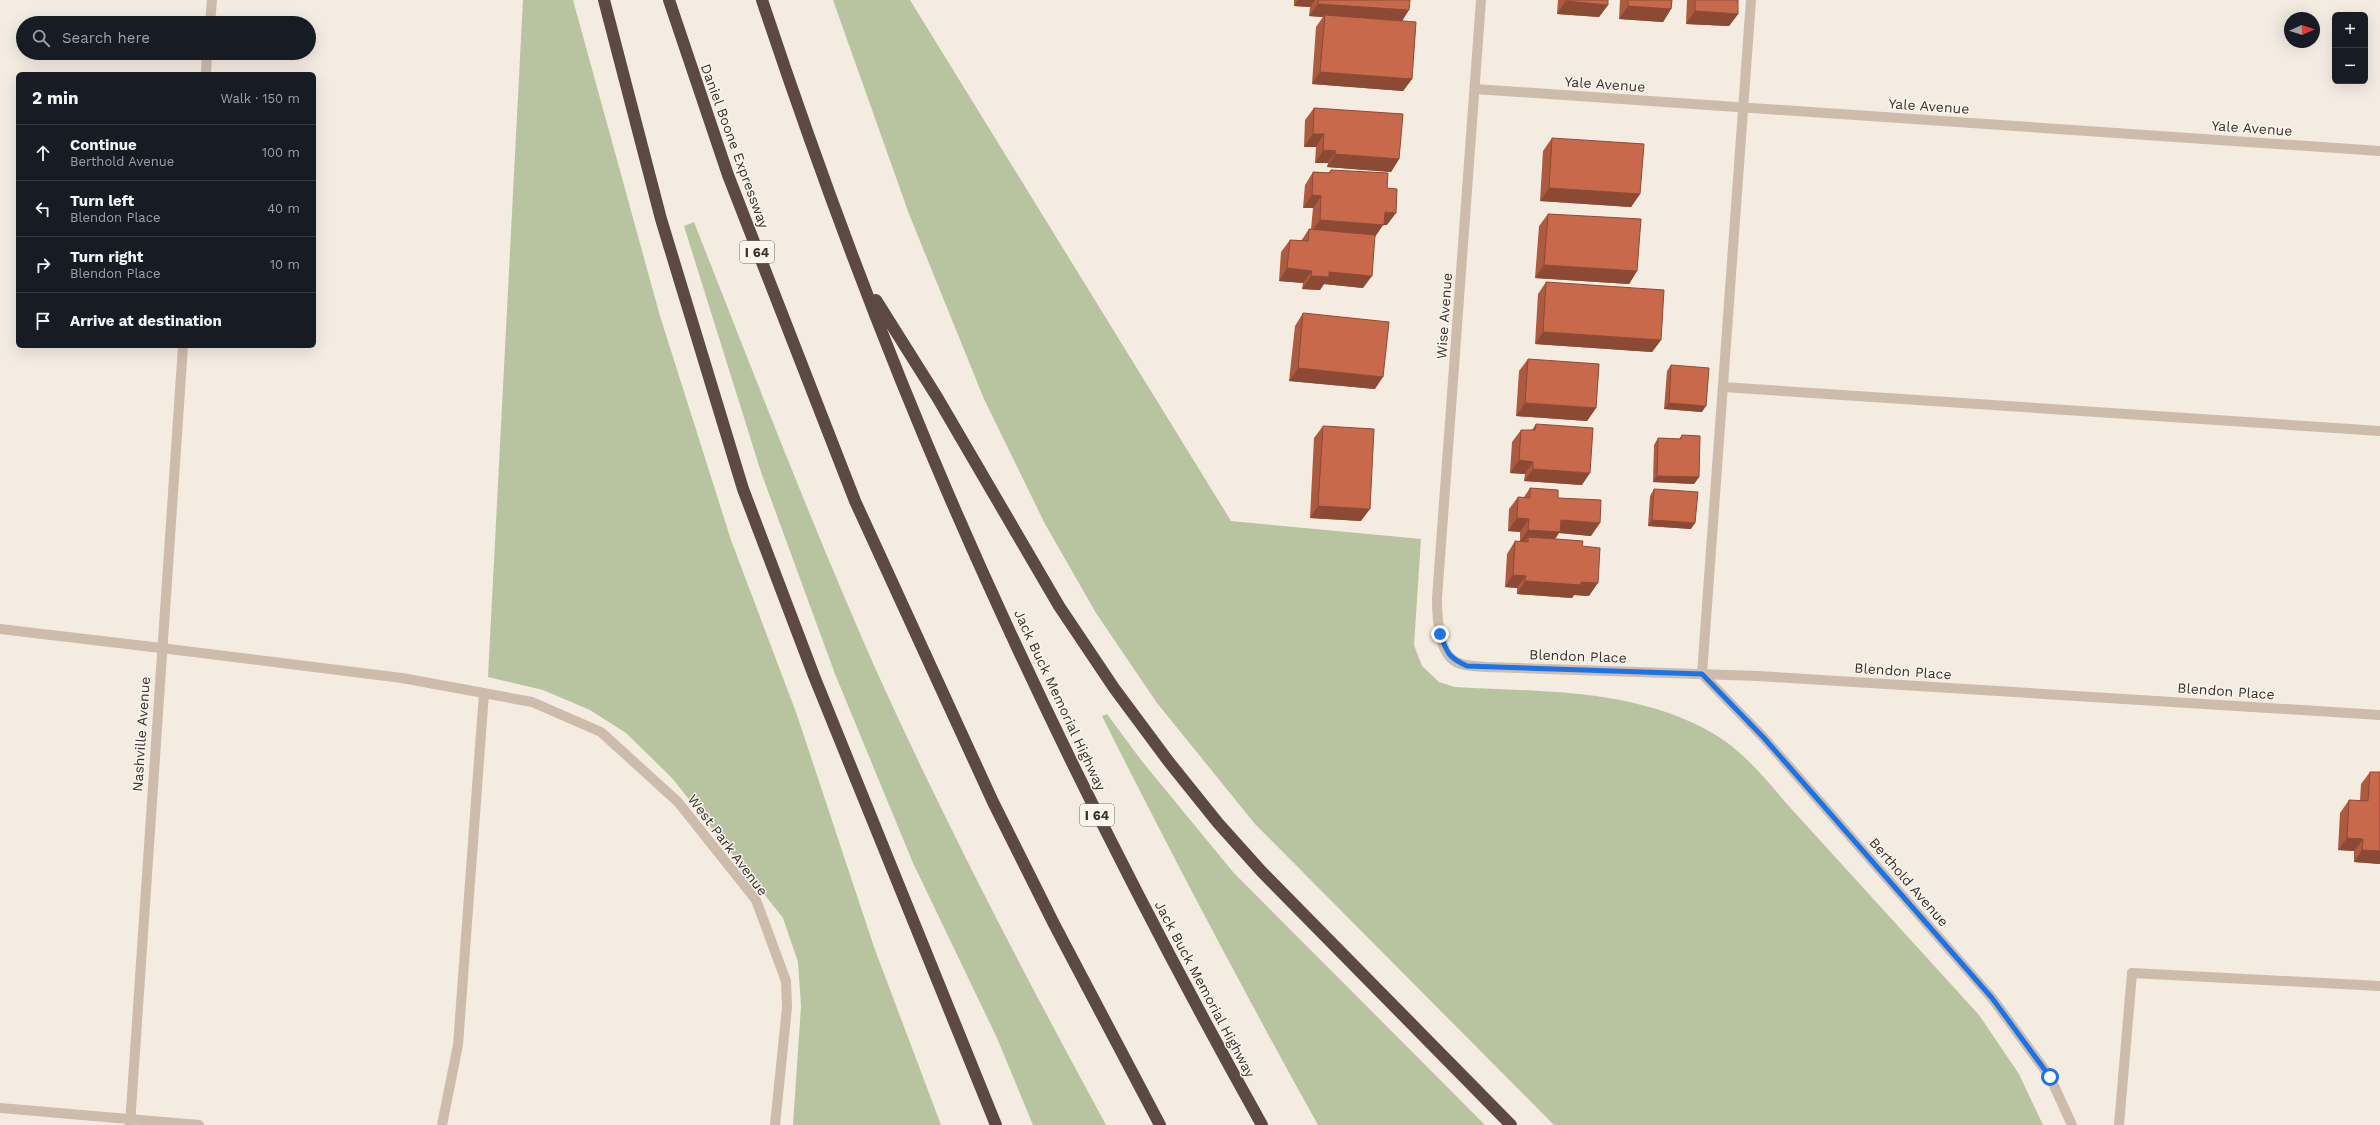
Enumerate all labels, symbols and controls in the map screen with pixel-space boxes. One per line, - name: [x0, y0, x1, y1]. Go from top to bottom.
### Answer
- north arrow: [2284, 12, 2320, 48]
- map controls: [2332, 12, 2368, 84]
- button: +: [2332, 12, 2368, 48]
- search box: [16, 16, 316, 60]
- icon: search: [30, 27, 52, 49]
- text: Search here: [62, 29, 150, 47]
- button: −: [2332, 48, 2368, 84]
- street label: Daniel Boone Expressway: [698, 62, 773, 231]
- street label: Yale Avenue: [1564, 73, 1646, 95]
- text: 2 min: [32, 88, 78, 108]
- text: Walk · 150 m: [221, 91, 300, 106]
- street label: Yale Avenue: [1888, 95, 1970, 117]
- street label: Yale Avenue: [2211, 117, 2293, 139]
- text: Continue: [70, 136, 137, 154]
- icon: ahead: [32, 142, 54, 164]
- text: 100 m: [262, 145, 300, 160]
- text: Berthold Avenue: [70, 154, 174, 169]
- text: Turn left: [70, 192, 134, 210]
- icon: left: [32, 198, 54, 220]
- text: 40 m: [267, 201, 300, 216]
- text: Blendon Place: [70, 210, 161, 225]
- road number: I 64: [740, 241, 774, 263]
- text: Turn right: [70, 248, 143, 266]
- icon: right: [32, 254, 54, 276]
- text: 10 m: [270, 257, 300, 272]
- text: Blendon Place: [70, 266, 161, 281]
- street label: Wise Avenue: [1433, 272, 1455, 360]
- icon: arrive: [32, 310, 54, 332]
- text: Arrive at destination: [70, 312, 222, 330]
- street label: Jack Buck Memorial Highway: [1011, 607, 1109, 794]
- route end: [1431, 625, 1449, 643]
- street label: Blendon Place: [1529, 646, 1627, 666]
- street label: Blendon Place: [1854, 660, 1952, 682]
- street label: Nashville Avenue: [129, 676, 153, 792]
- street label: Blendon Place: [2177, 680, 2275, 702]
- street label: West Park Avenue: [685, 791, 771, 899]
- road number: I 64: [1080, 804, 1114, 826]
- street label: Berthold Avenue: [1866, 834, 1952, 930]
- street label: Jack Buck Memorial Highway: [1152, 898, 1259, 1081]
- route start: [2041, 1068, 2059, 1086]

